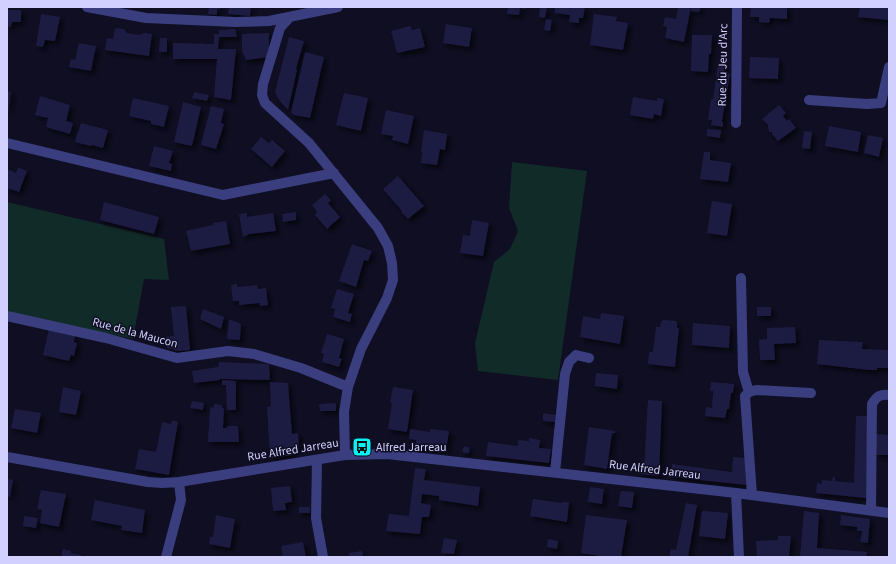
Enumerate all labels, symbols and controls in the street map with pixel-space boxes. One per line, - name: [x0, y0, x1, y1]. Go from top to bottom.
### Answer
- street label: Rue du Jeu d'Arc: [714, 23, 732, 107]
- street label: Rue de la Maucon: [90, 313, 180, 353]
- street label: Rue Alfred Jarreau: [246, 434, 340, 466]
- bus stop icon: Alfred Jarreau: [351, 436, 373, 458]
- place label: Alfred Jarreau: [376, 439, 447, 456]
- street label: Rue Alfred Jarreau: [608, 456, 702, 484]

